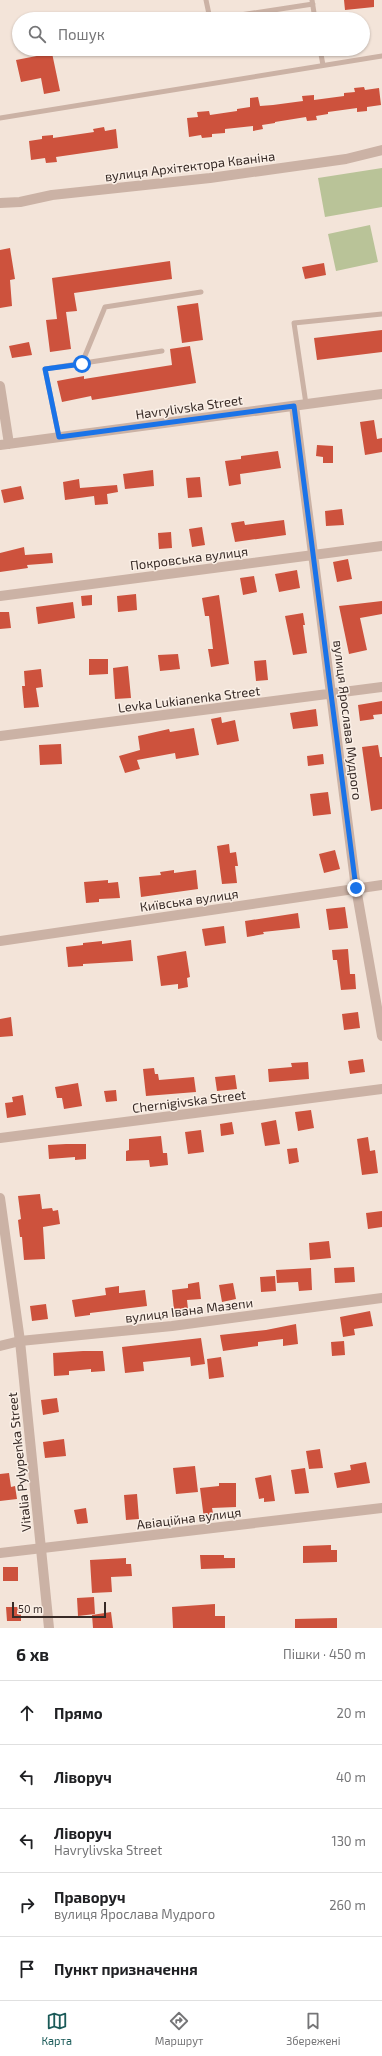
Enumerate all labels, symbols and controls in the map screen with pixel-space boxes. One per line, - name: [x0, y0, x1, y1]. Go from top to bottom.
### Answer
- search box: [12, 12, 370, 56]
- icon: search: [26, 23, 48, 45]
- text: Пошук: [58, 25, 105, 43]
- street label: вулиця Архітектора Кваніна: [104, 148, 276, 184]
- route start: [73, 355, 91, 373]
- street label: Havrylivska Street: [134, 392, 244, 422]
- street label: Покровська вулиця: [129, 543, 249, 573]
- street label: вулиця Ярослава Мудрого: [330, 639, 366, 801]
- street label: Levka Lukianenka Street: [117, 682, 261, 716]
- route end: [347, 879, 365, 897]
- street label: Київська вулиця: [139, 885, 239, 915]
- street label: Chernigivska Street: [131, 1086, 247, 1116]
- street label: вулиця Івана Мазепи: [124, 1294, 254, 1326]
- street label: Vitalia Pylypenka Street: [4, 1391, 34, 1533]
- street label: Авіаційна вулиця: [136, 1504, 242, 1532]
- scale bar: [12, 1600, 106, 1619]
- text: 50 m: [18, 1602, 43, 1615]
- text: 6 хв: [16, 1644, 49, 1664]
- text: Пішки · 450 m: [283, 1646, 366, 1662]
- icon: ahead: [16, 1702, 38, 1724]
- text: Прямо: [54, 1704, 103, 1722]
- text: 20 m: [337, 1705, 366, 1721]
- icon: left: [16, 1766, 38, 1788]
- text: Ліворуч: [54, 1768, 112, 1786]
- text: 40 m: [336, 1769, 366, 1785]
- text: Ліворуч: [54, 1824, 112, 1842]
- icon: left: [16, 1830, 38, 1852]
- text: 130 m: [331, 1833, 366, 1849]
- text: Havrylivska Street: [54, 1842, 162, 1858]
- text: Праворуч: [54, 1888, 125, 1906]
- icon: right: [16, 1894, 38, 1916]
- text: 260 m: [329, 1897, 366, 1913]
- text: вулиця Ярослава Мудрого: [54, 1906, 215, 1922]
- icon: arrive: [16, 1958, 38, 1980]
- text: Пункт призначення: [54, 1960, 198, 1978]
- tab: Карта: [41, 2010, 72, 2047]
- tab: Маршрут: [155, 2010, 203, 2047]
- tab: Збережені: [286, 2010, 341, 2047]

